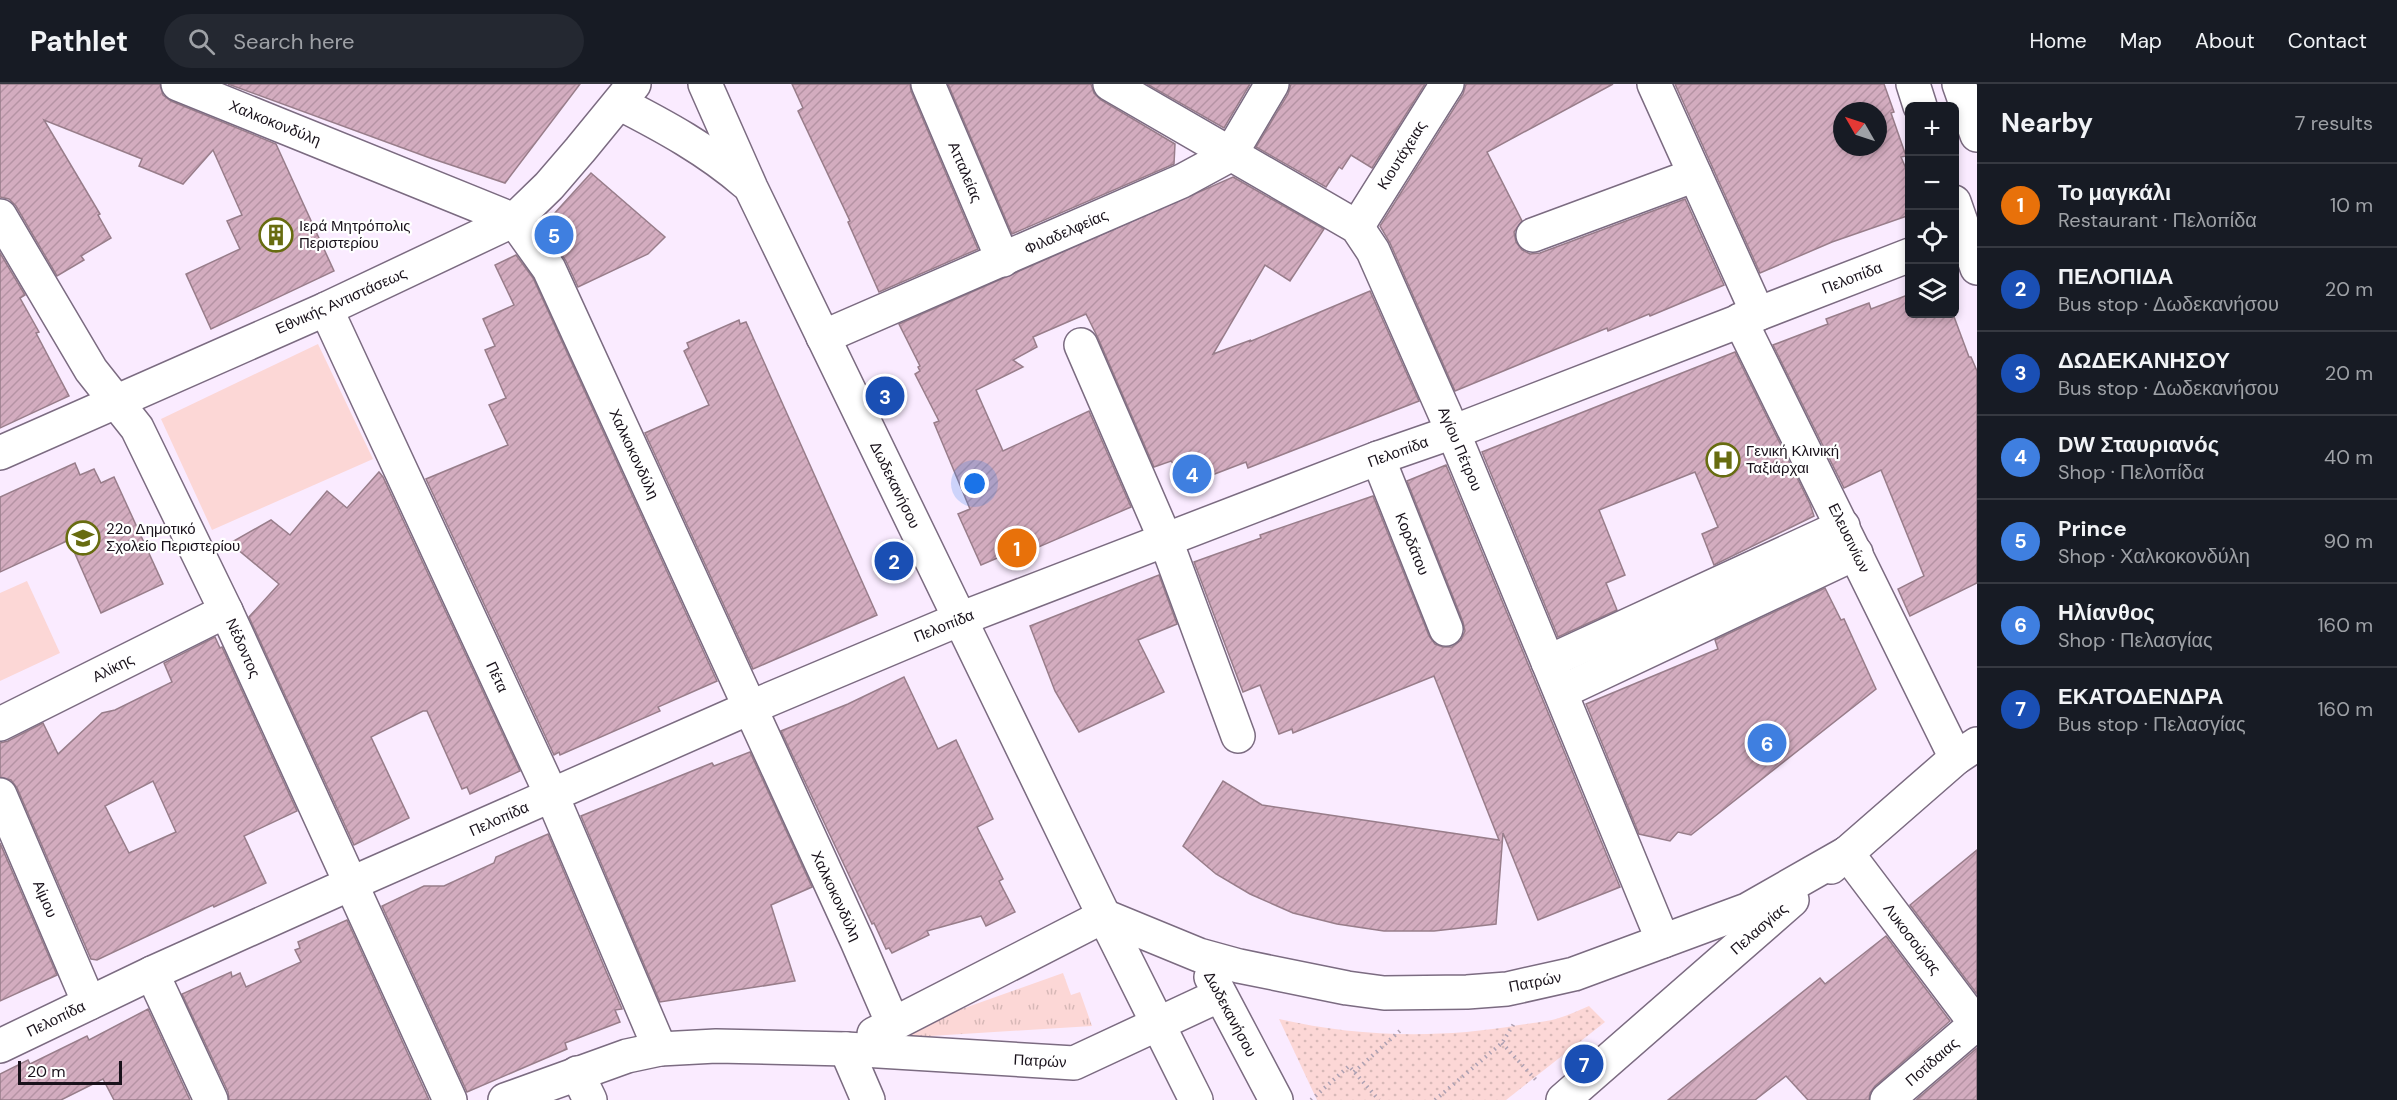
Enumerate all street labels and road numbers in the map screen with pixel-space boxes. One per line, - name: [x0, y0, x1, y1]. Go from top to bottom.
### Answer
- street label: Χαλκοκονδύλη: [226, 95, 324, 151]
- street label: Κιουτάχειας: [1373, 117, 1431, 193]
- street label: Ατταλείας: [943, 139, 987, 205]
- street label: Φιλαδελφείας: [1021, 205, 1111, 259]
- street label: Πελοπίδα: [1819, 257, 1885, 299]
- street label: Εθνικής Αντιστάσεως: [272, 263, 410, 339]
- street label: Αγίου Πέτρου: [1433, 404, 1487, 494]
- street label: Χαλκοκονδύλη: [604, 406, 664, 502]
- street label: Πελοπίδα: [1365, 432, 1431, 472]
- street label: Δωδεκανήσου: [865, 438, 925, 532]
- street label: Ελευσινίων: [1824, 500, 1874, 576]
- street label: Κορδάτου: [1390, 510, 1434, 578]
- street label: Πελοπίδα: [911, 605, 977, 647]
- street label: Νέδοντος: [221, 615, 265, 681]
- street label: Αλίκης: [89, 649, 137, 687]
- street label: Πέτα: [481, 658, 513, 696]
- street label: Πελοπίδα: [466, 797, 532, 841]
- street label: Χαλκοκονδύλη: [806, 848, 866, 944]
- street label: Αίμου: [28, 877, 62, 921]
- street label: Πελασγίας: [1726, 899, 1792, 959]
- street label: Λυκοσούρας: [1879, 899, 1945, 979]
- street label: Πατρών: [1507, 967, 1563, 997]
- street label: Δωδεκανήσου: [1199, 968, 1261, 1060]
- street label: Πελοπίδα: [23, 996, 89, 1042]
- street label: Ποτίδαιας: [1901, 1033, 1963, 1091]
- street label: Πατρών: [1013, 1050, 1067, 1072]

